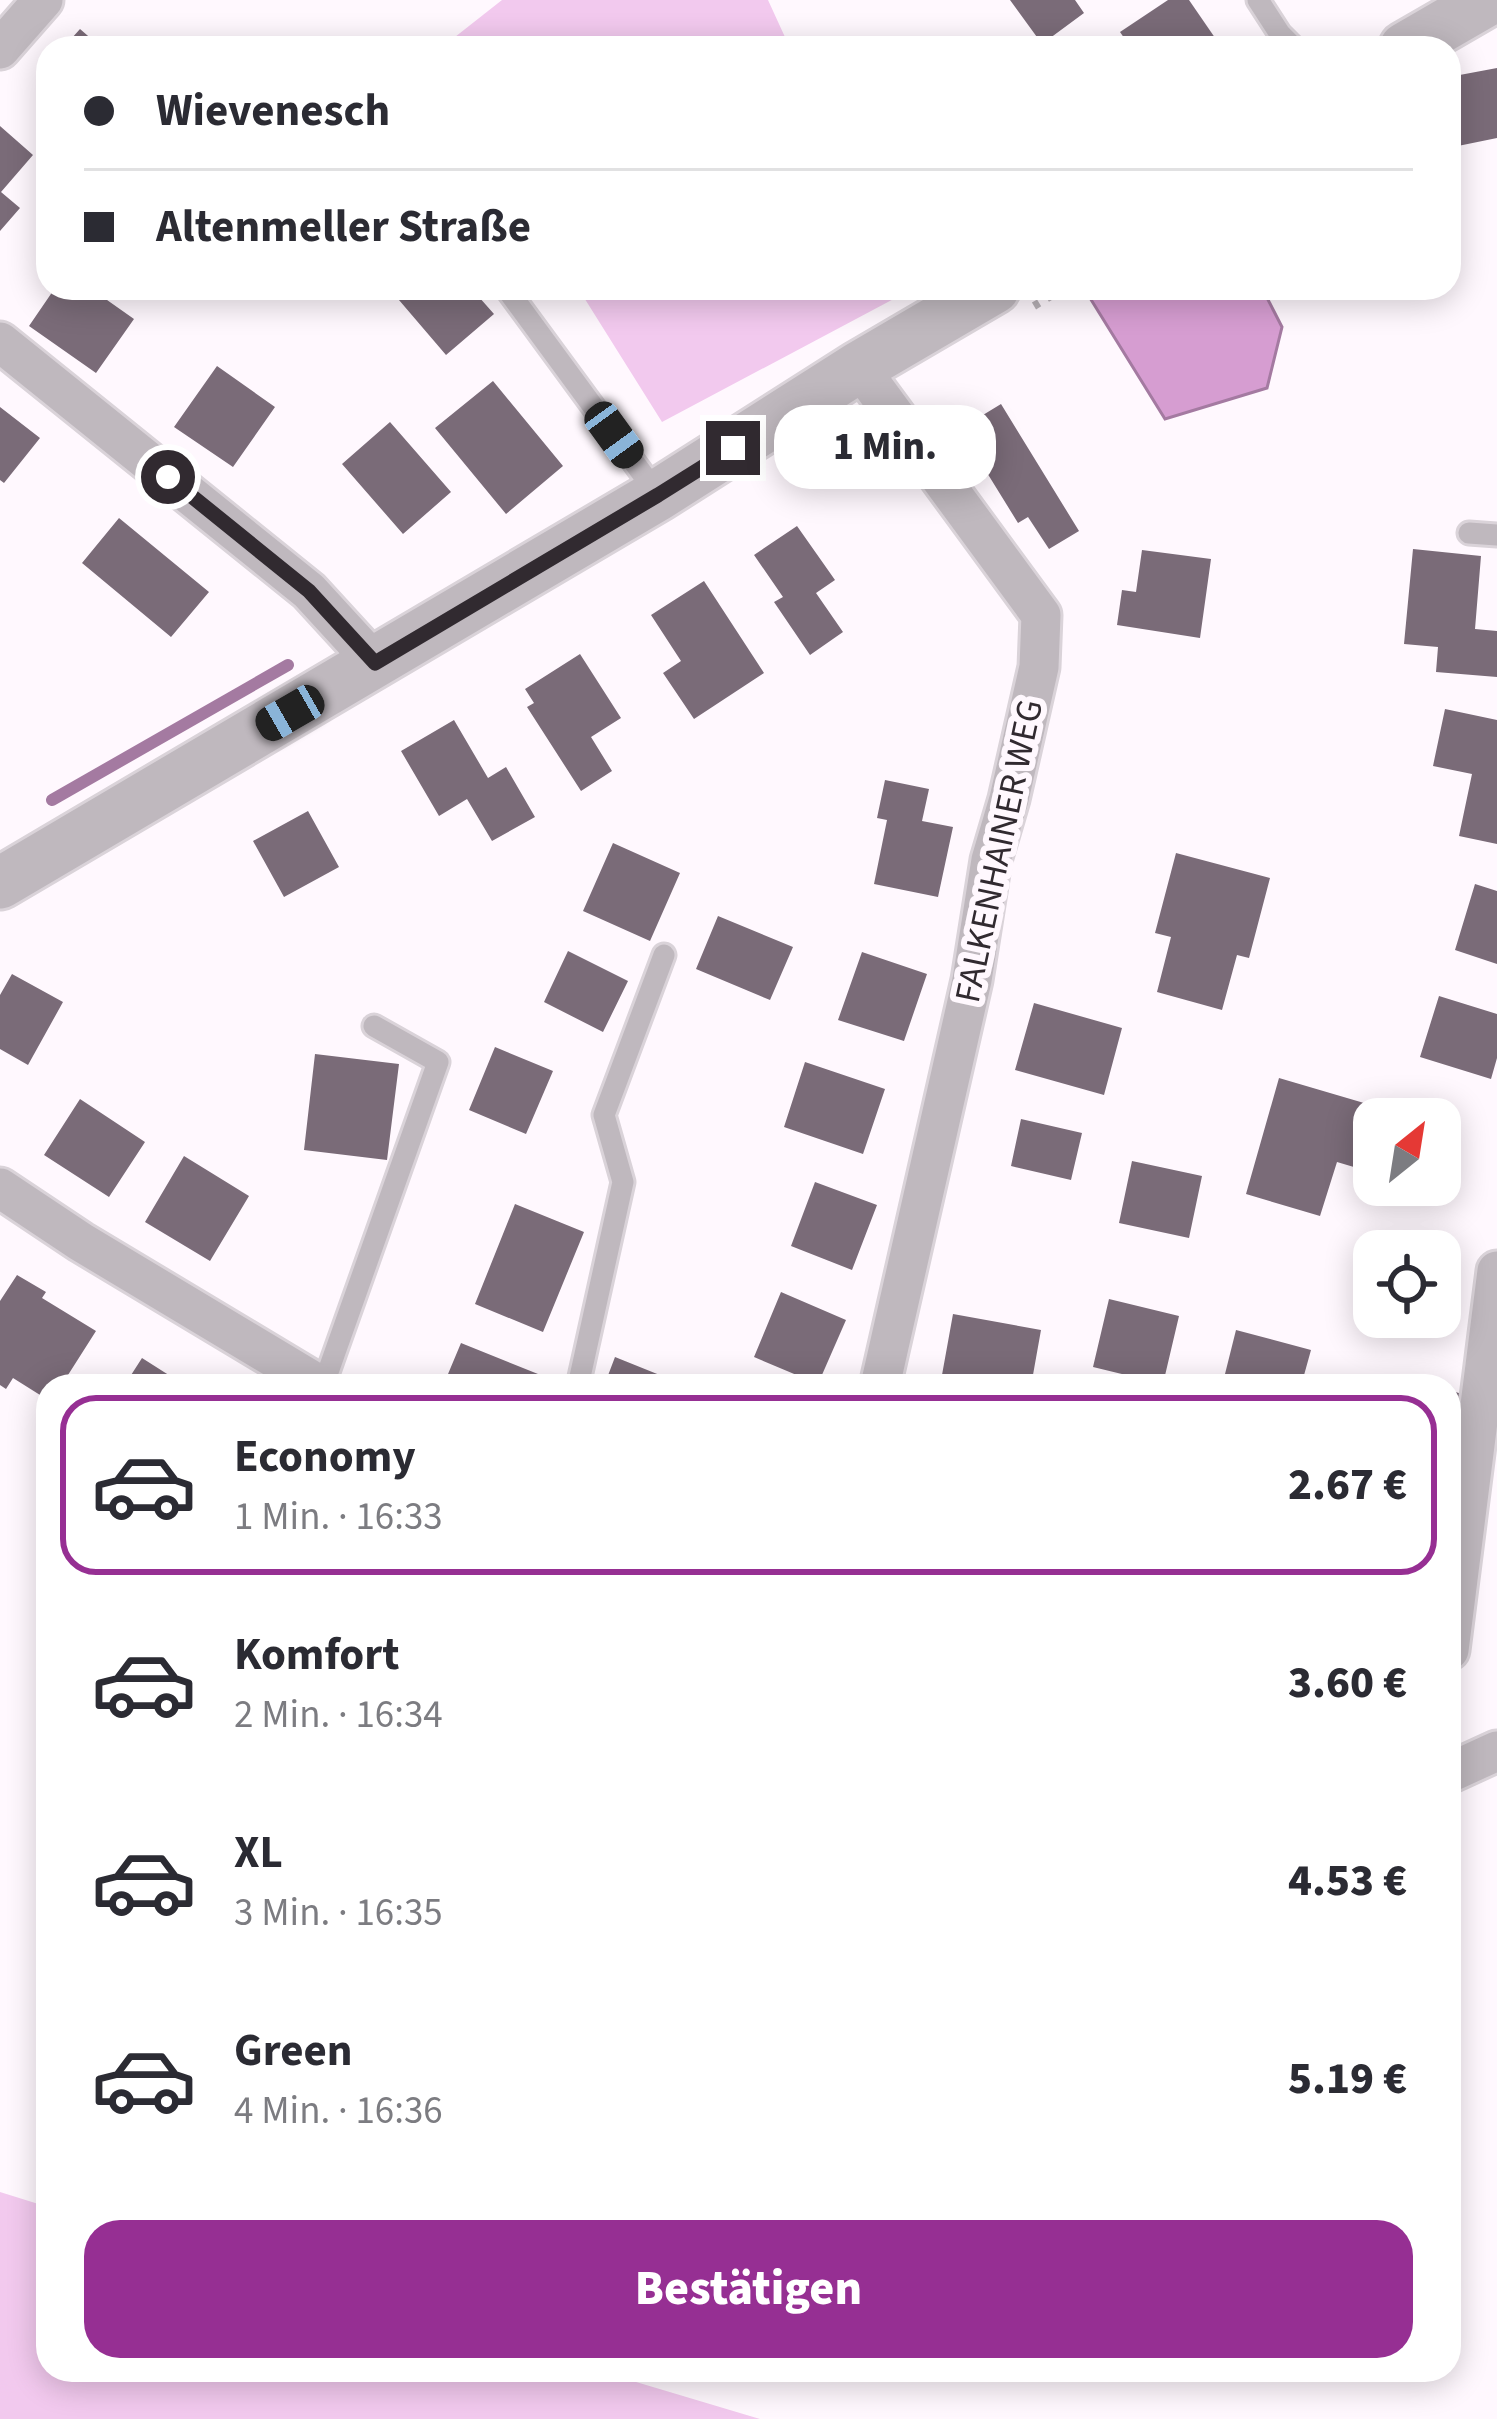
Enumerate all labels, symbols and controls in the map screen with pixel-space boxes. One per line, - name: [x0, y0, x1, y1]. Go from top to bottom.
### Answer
- text: Wievenesch: [156, 79, 390, 143]
- text: Altenmeller Straße: [156, 195, 531, 259]
- car: [578, 395, 650, 475]
- callout: 1 Min.: [775, 406, 997, 490]
- text: 1 Min.: [833, 419, 937, 475]
- route end: [706, 421, 760, 475]
- route start: [141, 450, 195, 504]
- car: [250, 679, 330, 747]
- street label: FALKENHAINER WEG: [942, 695, 1056, 1007]
- north arrow: [1353, 1098, 1461, 1206]
- map controls: [1353, 1098, 1461, 1338]
- button: locate: [1353, 1230, 1461, 1338]
- text: Economy: [234, 1425, 416, 1489]
- icon: car: [90, 1431, 198, 1539]
- text: 2.67 €: [1288, 1453, 1407, 1517]
- text: 1 Min. · 16:33: [234, 1489, 443, 1545]
- text: Komfort: [234, 1623, 399, 1687]
- icon: car: [90, 1629, 198, 1737]
- text: 3.60 €: [1288, 1651, 1407, 1715]
- text: 2 Min. · 16:34: [234, 1687, 443, 1743]
- text: XL: [234, 1821, 283, 1885]
- icon: car: [90, 1827, 198, 1935]
- text: 4.53 €: [1288, 1849, 1407, 1913]
- text: 3 Min. · 16:35: [234, 1885, 443, 1941]
- text: Green: [234, 2019, 353, 2083]
- icon: car: [90, 2025, 198, 2133]
- text: 5.19 €: [1288, 2047, 1407, 2111]
- text: 4 Min. · 16:36: [234, 2083, 443, 2139]
- button: Bestätigen: [84, 2220, 1413, 2358]

